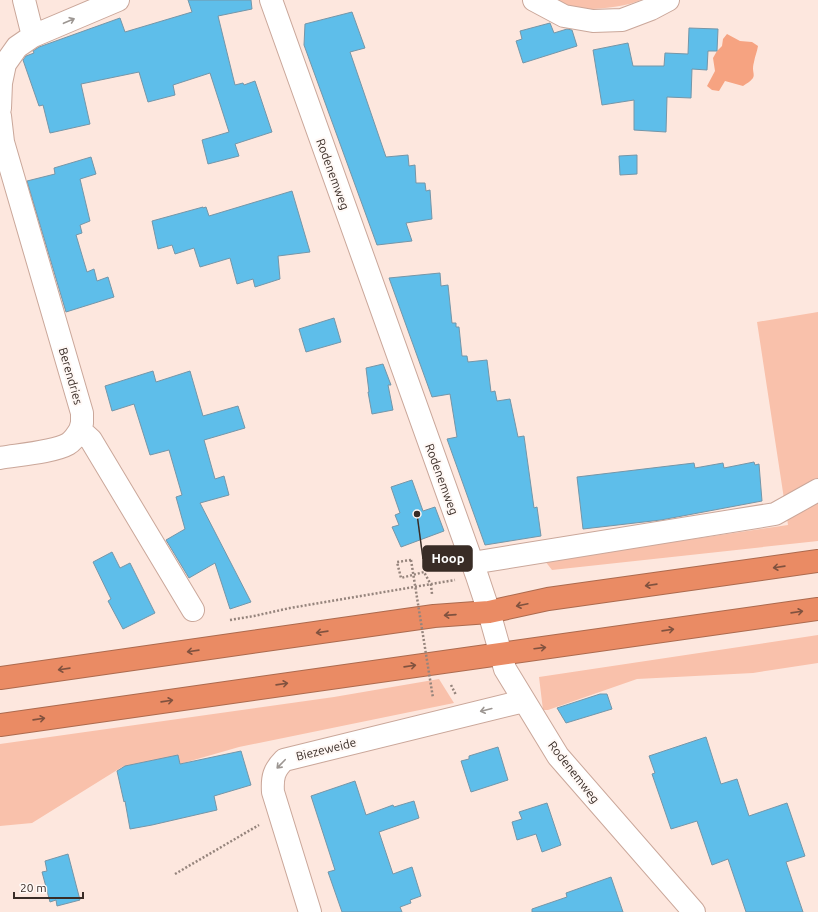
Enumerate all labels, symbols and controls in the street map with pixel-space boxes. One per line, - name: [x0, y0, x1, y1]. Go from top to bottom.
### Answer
- one-way arrow: [63, 16, 75, 24]
- street label: Rodenemweg: [314, 137, 352, 211]
- street label: Berendries: [57, 346, 85, 406]
- street label: Rodenemweg: [423, 442, 461, 516]
- callout: Hoop: [423, 546, 472, 571]
- text: Hoop: [432, 551, 465, 565]
- one-way arrow: [773, 563, 786, 571]
- one-way arrow: [645, 581, 658, 589]
- one-way arrow: [516, 601, 529, 609]
- one-way arrow: [790, 608, 803, 616]
- one-way arrow: [444, 611, 457, 618]
- one-way arrow: [662, 626, 675, 634]
- one-way arrow: [315, 628, 328, 636]
- one-way arrow: [533, 645, 546, 652]
- one-way arrow: [187, 647, 200, 655]
- one-way arrow: [403, 662, 416, 670]
- one-way arrow: [58, 665, 71, 673]
- one-way arrow: [275, 680, 288, 688]
- one-way arrow: [160, 697, 173, 705]
- one-way arrow: [480, 707, 493, 714]
- one-way arrow: [32, 715, 45, 723]
- street label: Biezeweide: [294, 735, 358, 763]
- street label: Rodenemweg: [546, 739, 602, 805]
- one-way arrow: [276, 759, 285, 769]
- scale bar: [14, 874, 83, 900]
- text: 20 m: [20, 881, 47, 894]

